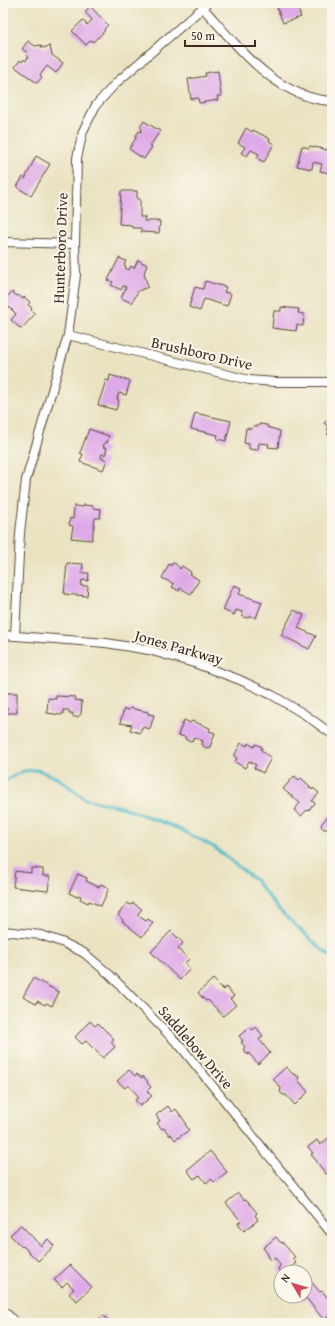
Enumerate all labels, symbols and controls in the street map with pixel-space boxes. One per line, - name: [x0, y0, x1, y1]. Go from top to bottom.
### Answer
- scale bar: [185, 22, 255, 48]
- text: 50 m: [191, 27, 215, 44]
- street label: Hunterboro Drive: [48, 192, 72, 304]
- street label: Brushboro Drive: [149, 331, 255, 375]
- street label: Jones Parkway: [130, 624, 226, 670]
- street label: Saddlebow Drive: [154, 1001, 238, 1093]
- north arrow: [273, 1264, 313, 1304]
- text: N: [277, 1270, 294, 1286]

